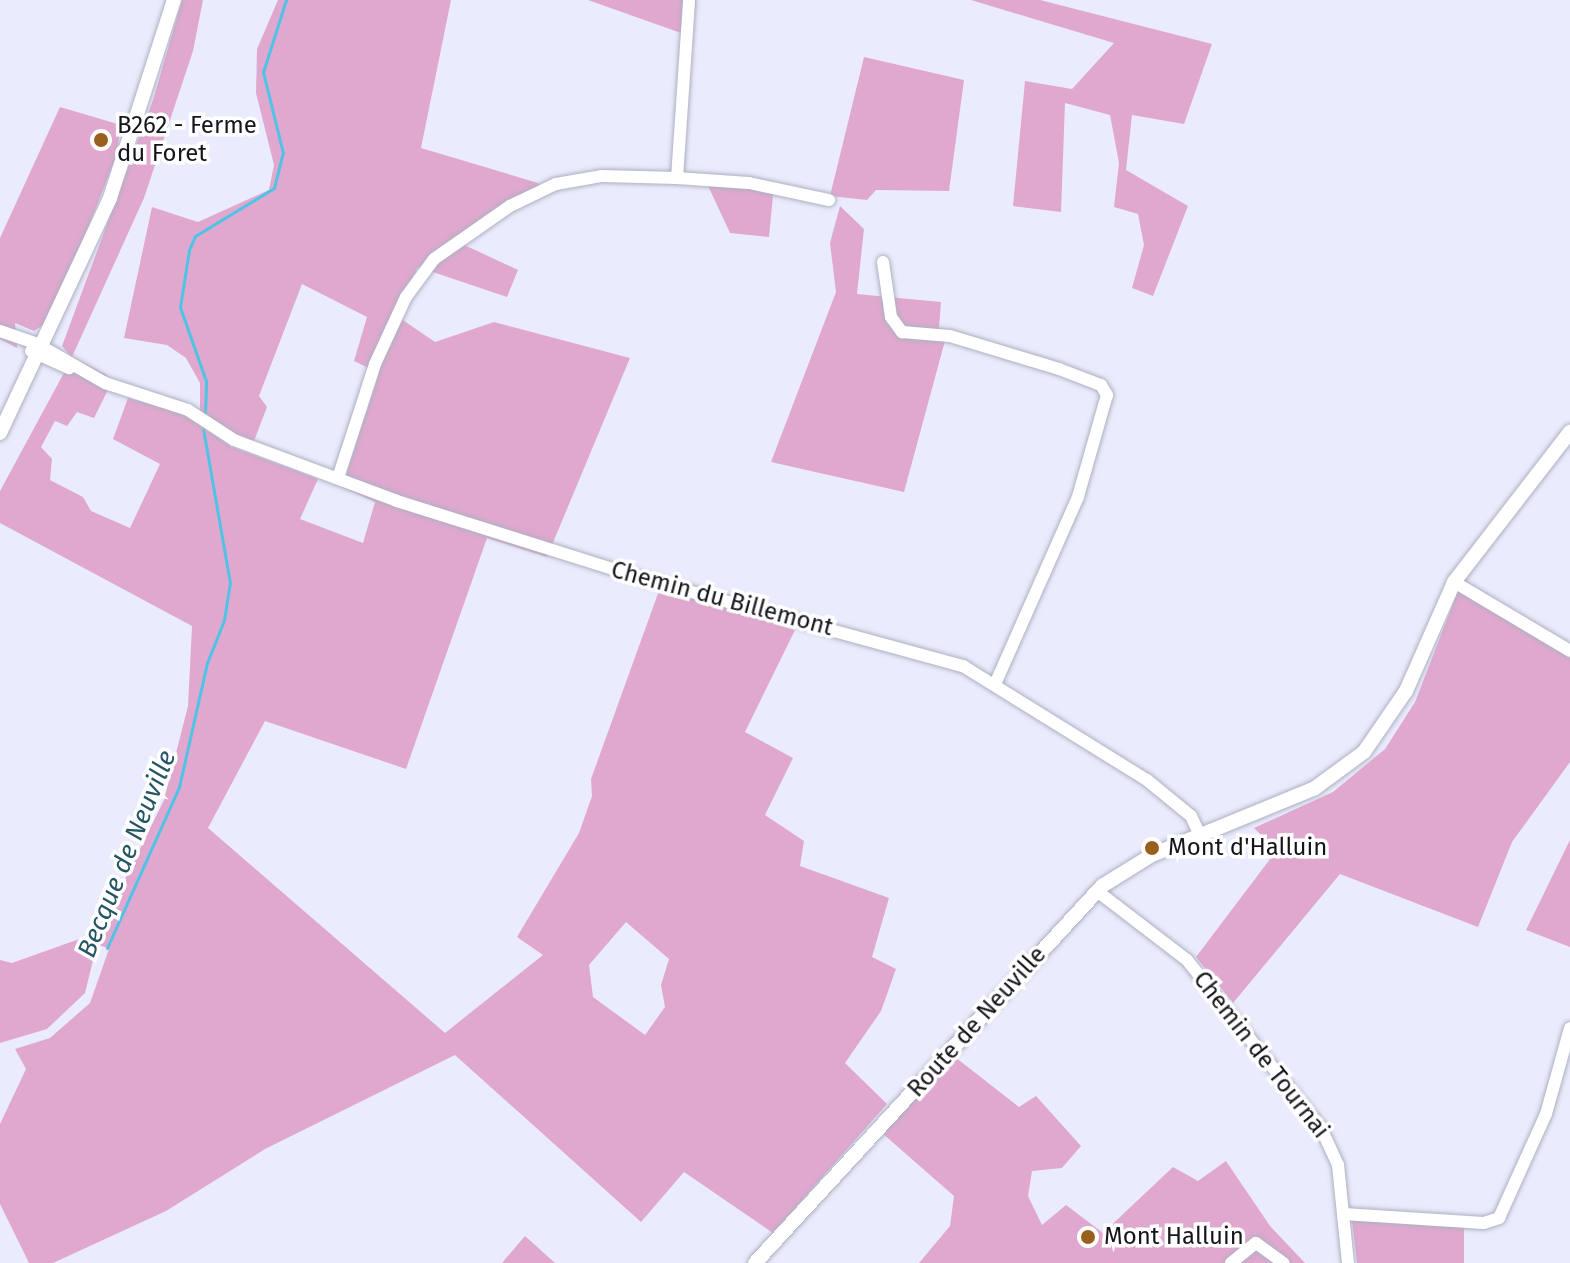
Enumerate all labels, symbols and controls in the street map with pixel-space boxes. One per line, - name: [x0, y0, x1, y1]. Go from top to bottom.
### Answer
- place label: B262 - Ferme du Foret: [117, 112, 257, 168]
- marker: B262 - Ferme du Foret: [92, 131, 110, 149]
- street label: Chemin du Billemont: [608, 556, 836, 642]
- water label: Becque de Neuville: [71, 746, 183, 962]
- place label: Mont d'Halluin: [1168, 834, 1327, 862]
- marker: Mont d'Halluin: [1143, 839, 1161, 857]
- street label: Route de Neuville: [902, 941, 1052, 1103]
- street label: Chemin de Tournai: [1187, 966, 1335, 1144]
- place label: Mont Halluin: [1104, 1223, 1244, 1251]
- marker: Mont Halluin: [1079, 1228, 1097, 1246]

